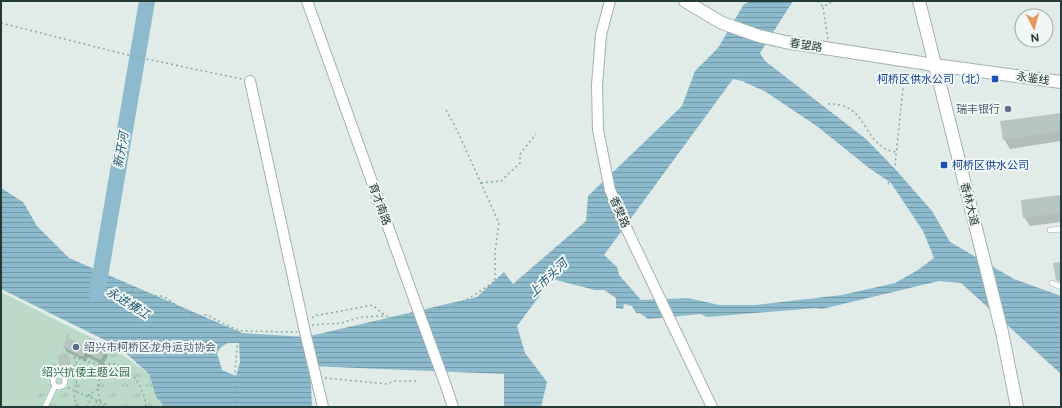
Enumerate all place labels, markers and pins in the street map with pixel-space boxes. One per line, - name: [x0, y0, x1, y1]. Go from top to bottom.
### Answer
- place label: 柯桥区供水公司（北）: [877, 73, 987, 86]
- marker: 柯桥区供水公司（北）: [990, 74, 1000, 84]
- place label: 瑞丰银行: [956, 103, 1000, 116]
- marker: 瑞丰银行: [1003, 104, 1013, 114]
- place label: 柯桥区供水公司: [952, 159, 1029, 172]
- marker: 柯桥区供水公司: [939, 160, 949, 170]
- place label: 绍兴市柯桥区龙舟运动协会: [84, 341, 216, 354]
- marker: 绍兴市柯桥区龙舟运动协会: [71, 342, 81, 352]

